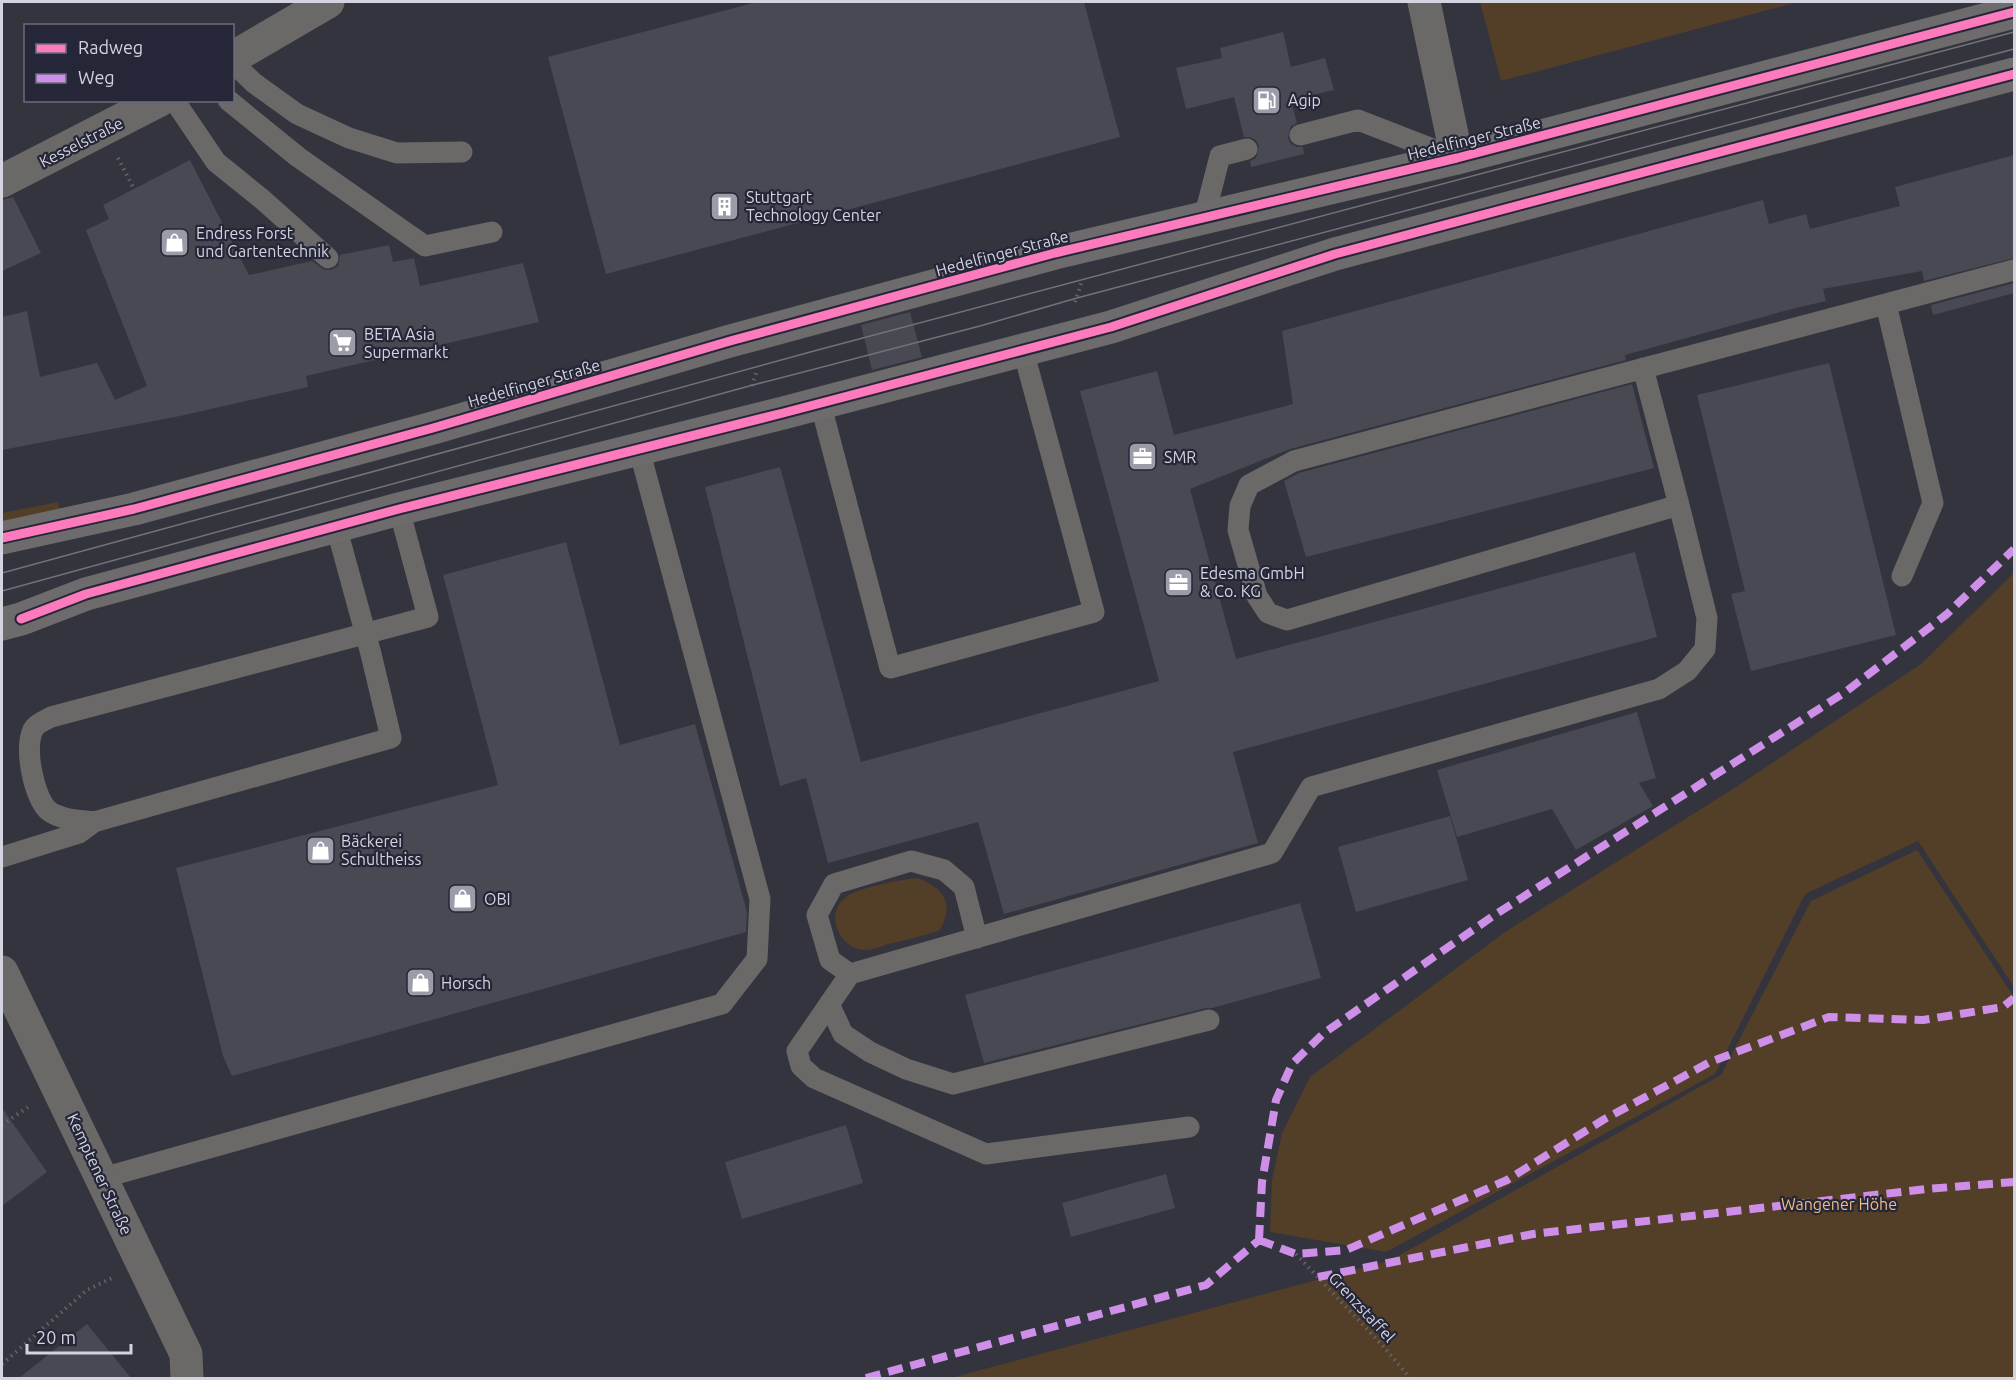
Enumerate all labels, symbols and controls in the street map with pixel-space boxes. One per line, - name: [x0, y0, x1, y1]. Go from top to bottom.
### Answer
- legend: [24, 24, 234, 102]
- text: Radweg: [78, 37, 143, 57]
- text: Weg: [78, 67, 115, 87]
- fuel station icon: Agip: [1251, 84, 1283, 116]
- place label: Agip: [1288, 91, 1321, 109]
- street label: Kesselstraße: [36, 113, 126, 171]
- street label: Hedelfinger Straße: [1406, 113, 1542, 163]
- place label: Stuttgart Technology Center: [746, 188, 881, 224]
- building icon: Stuttgart Technology Center: [709, 190, 741, 222]
- place label: Endress Forst und Gartentechnik: [196, 224, 329, 260]
- shop icon: Endress Forst und Gartentechnik: [159, 226, 191, 258]
- street label: Hedelfinger Straße: [934, 227, 1070, 279]
- place label: BETA Asia Supermarkt: [364, 325, 449, 361]
- supermarket icon: BETA Asia Supermarkt: [327, 327, 359, 359]
- street label: Hedelfinger Straße: [466, 356, 602, 410]
- office icon: SMR: [1127, 441, 1159, 473]
- place label: SMR: [1164, 448, 1196, 466]
- place label: Edesma GmbH & Co. KG: [1200, 564, 1305, 600]
- office icon: Edesma GmbH & Co. KG: [1163, 566, 1195, 598]
- place label: Bäckerei Schultheiss: [341, 832, 421, 868]
- shop icon: Bäckerei Schultheiss: [304, 834, 336, 866]
- shop icon: OBI: [447, 883, 479, 915]
- place label: OBI: [484, 890, 511, 908]
- shop icon: Horsch: [404, 967, 436, 999]
- place label: Horsch: [441, 974, 491, 992]
- street label: Kemptener Straße: [64, 1110, 136, 1238]
- park label: Wangener Höhe: [1781, 1195, 1897, 1213]
- street label: Grenzstaffel: [1325, 1268, 1399, 1346]
- scale bar: [27, 1317, 130, 1355]
- text: 20 m: [36, 1327, 76, 1347]

